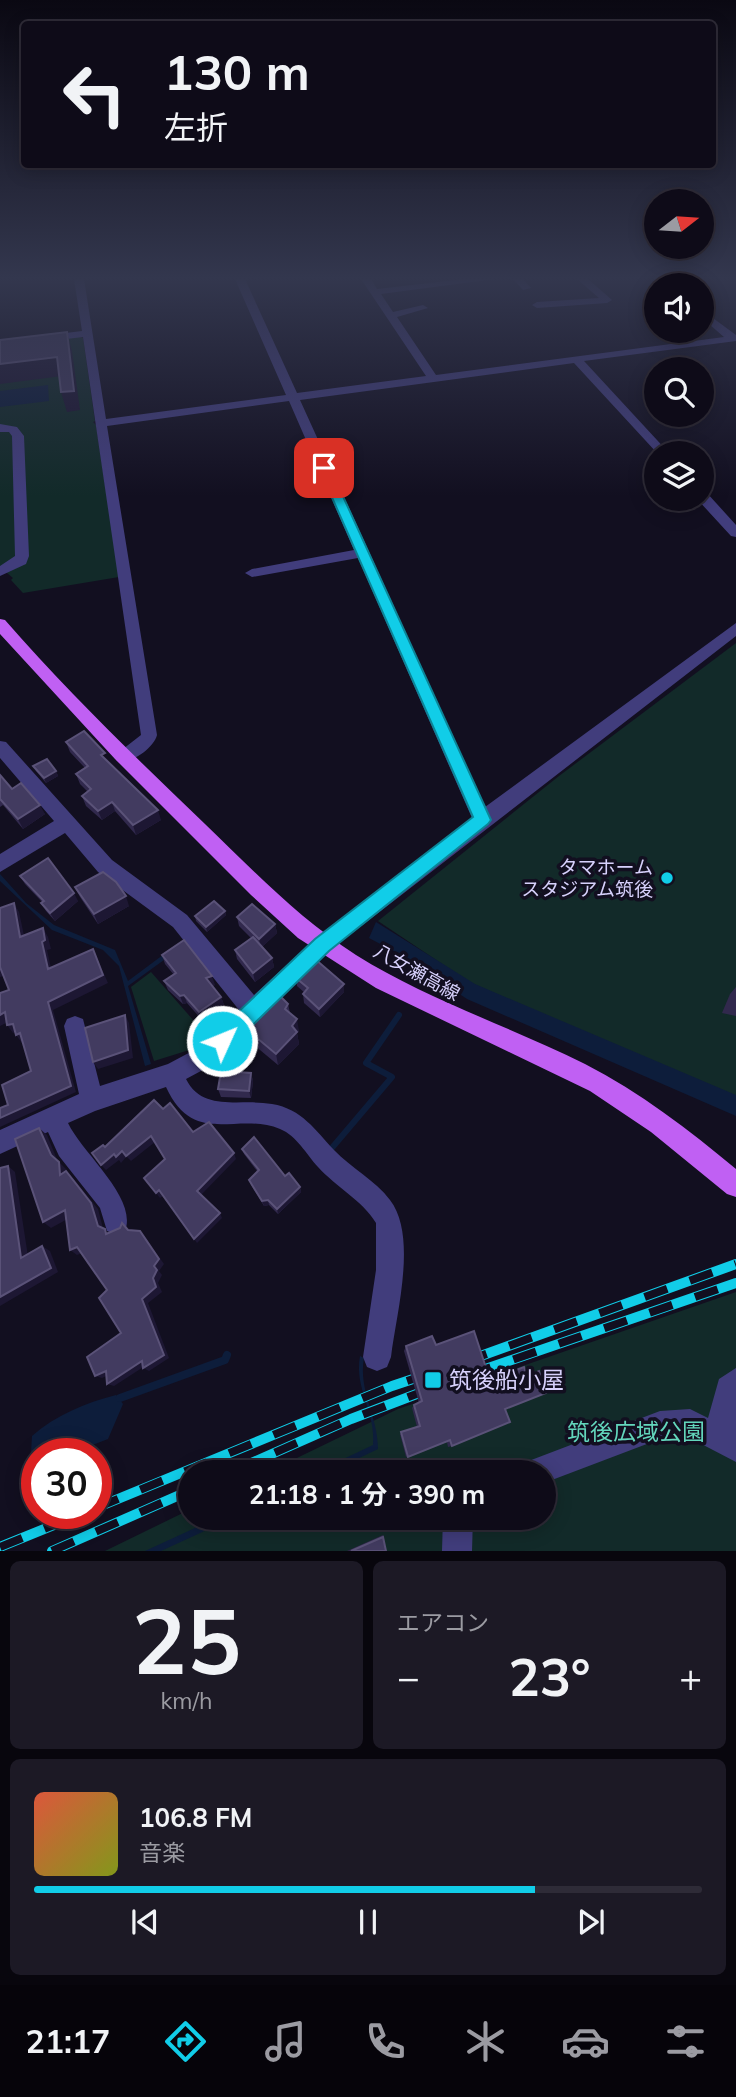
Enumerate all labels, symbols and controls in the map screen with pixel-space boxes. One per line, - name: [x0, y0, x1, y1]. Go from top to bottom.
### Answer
- text: 130 m: [164, 41, 310, 102]
- icon: left: [49, 49, 140, 140]
- text: 左折: [164, 107, 228, 147]
- north arrow: [644, 189, 714, 259]
- map controls: [644, 189, 714, 511]
- button: sound: [644, 273, 714, 343]
- button: search: [644, 357, 714, 427]
- pin: [294, 438, 354, 498]
- button: layers: [644, 441, 714, 511]
- icon: arrive: [305, 449, 343, 487]
- place label: タマホーム スタジアム筑後: [521, 855, 653, 901]
- marker: タマホーム スタジアム筑後: [659, 870, 675, 886]
- street label: 八女瀬高線: [370, 938, 464, 1006]
- position arrow: [185, 1004, 259, 1078]
- place label: 筑後船小屋: [449, 1365, 564, 1394]
- marker: 筑後船小屋: [423, 1370, 443, 1390]
- park label: 筑後広域公園: [567, 1417, 705, 1446]
- speed limit sign: 30: [21, 1438, 112, 1529]
- text: 21:18 · 1 分 · 390 m: [249, 1478, 485, 1511]
- text: 25: [132, 1583, 241, 1697]
- text: エアコン: [397, 1608, 489, 1637]
- text: 23°: [508, 1644, 591, 1709]
- text: −: [397, 1653, 420, 1701]
- text: +: [679, 1653, 702, 1701]
- text: km/h: [160, 1686, 213, 1715]
- text: 106.8 FM: [139, 1801, 252, 1834]
- text: 音楽: [139, 1838, 185, 1867]
- icon: previous: [126, 1903, 164, 1941]
- icon: pause: [349, 1903, 387, 1941]
- icon: next: [572, 1903, 610, 1941]
- icon: directions: [161, 2017, 210, 2066]
- icon: music: [261, 2017, 310, 2066]
- icon: phone: [361, 2017, 410, 2066]
- icon: climate: [461, 2017, 510, 2066]
- icon: car: [561, 2017, 610, 2066]
- icon: filters: [661, 2017, 710, 2066]
- text: 21:17: [26, 2021, 110, 2061]

